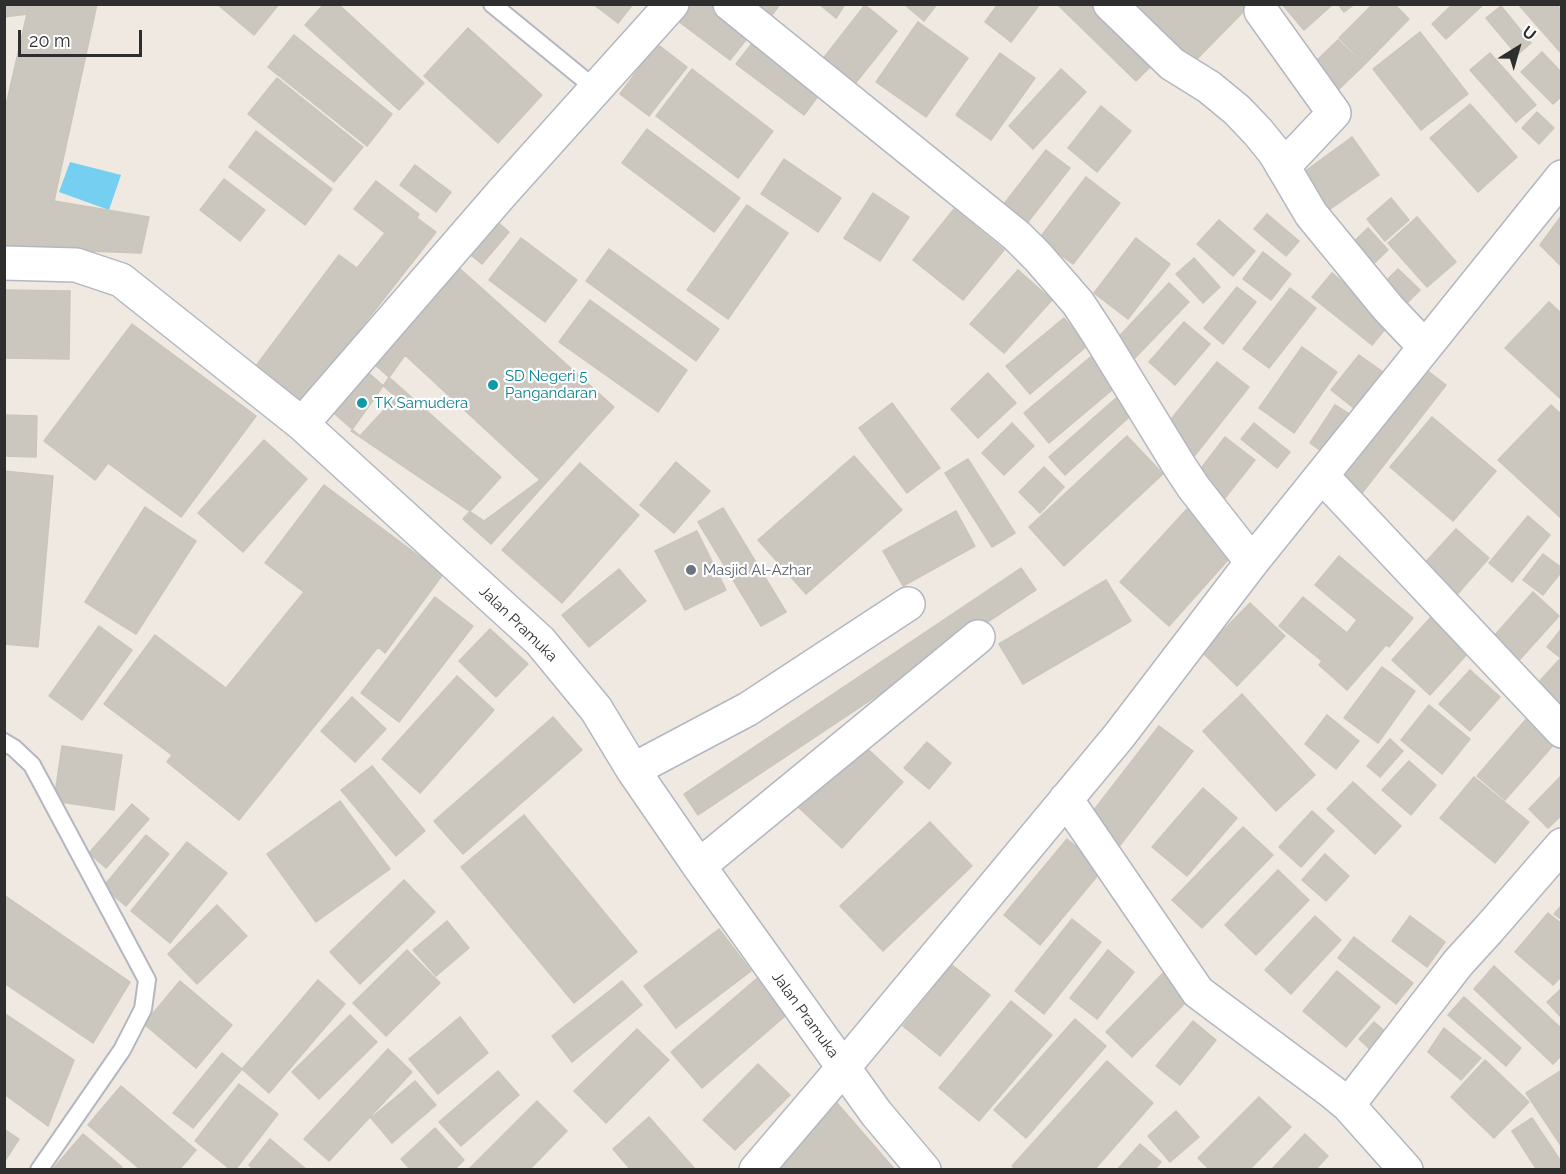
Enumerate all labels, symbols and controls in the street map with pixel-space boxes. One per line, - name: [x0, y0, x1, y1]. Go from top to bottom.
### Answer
- scale bar: [21, 18, 146, 56]
- north arrow: [1488, 18, 1548, 78]
- text: U: [1519, 22, 1540, 44]
- text: 20 m: [29, 30, 71, 51]
- place label: SD Negeri 5 Pangandaran: [505, 367, 597, 402]
- marker: SD Negeri 5 Pangandaran: [486, 378, 500, 392]
- place label: TK Samudera: [374, 394, 468, 412]
- marker: TK Samudera: [355, 396, 369, 410]
- place label: Masjid Al-Azhar: [703, 561, 811, 579]
- marker: Masjid Al-Azhar: [684, 563, 698, 577]
- street label: Jalan Pramuka: [475, 582, 561, 666]
- street label: Jalan Pramuka: [768, 969, 842, 1061]

